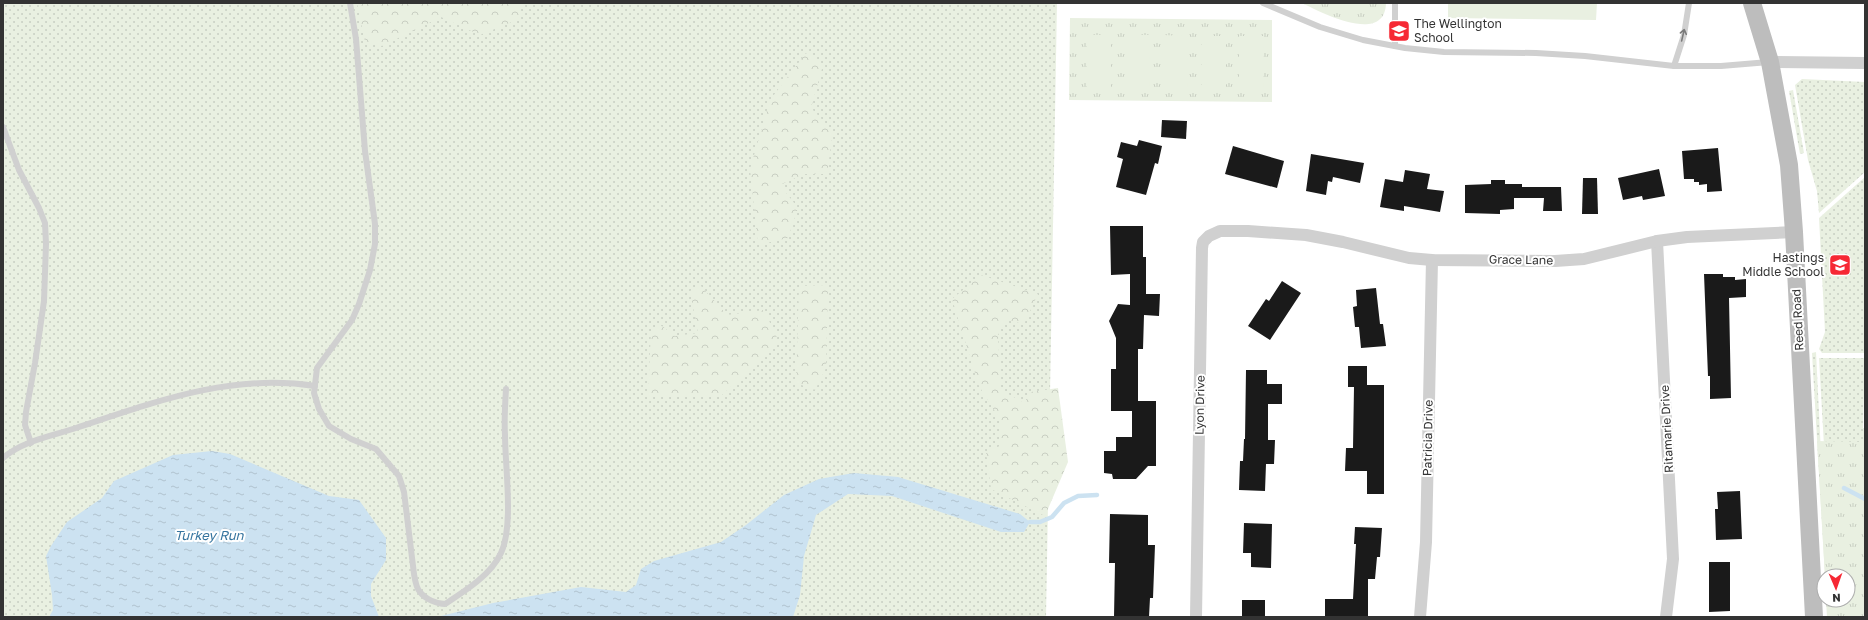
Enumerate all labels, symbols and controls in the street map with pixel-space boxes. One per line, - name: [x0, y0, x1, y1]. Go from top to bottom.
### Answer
- place label: The Wellington School: [1414, 16, 1502, 45]
- school or university icon: The Wellington School: [1386, 18, 1412, 44]
- one-way arrow: [1680, 29, 1688, 42]
- place label: Hastings Middle School: [1742, 250, 1824, 279]
- street label: Grace Lane: [1489, 251, 1553, 268]
- school or university icon: Hastings Middle School: [1827, 252, 1853, 278]
- street label: Reed Road: [1788, 289, 1807, 351]
- street label: Lyon Drive: [1191, 375, 1208, 435]
- street label: Ritamarie Drive: [1657, 385, 1676, 473]
- street label: Patricia Drive: [1419, 400, 1436, 476]
- water label: Turkey Run: [174, 527, 245, 543]
- north arrow: [1816, 568, 1856, 608]
- text: N: [1832, 592, 1841, 605]

